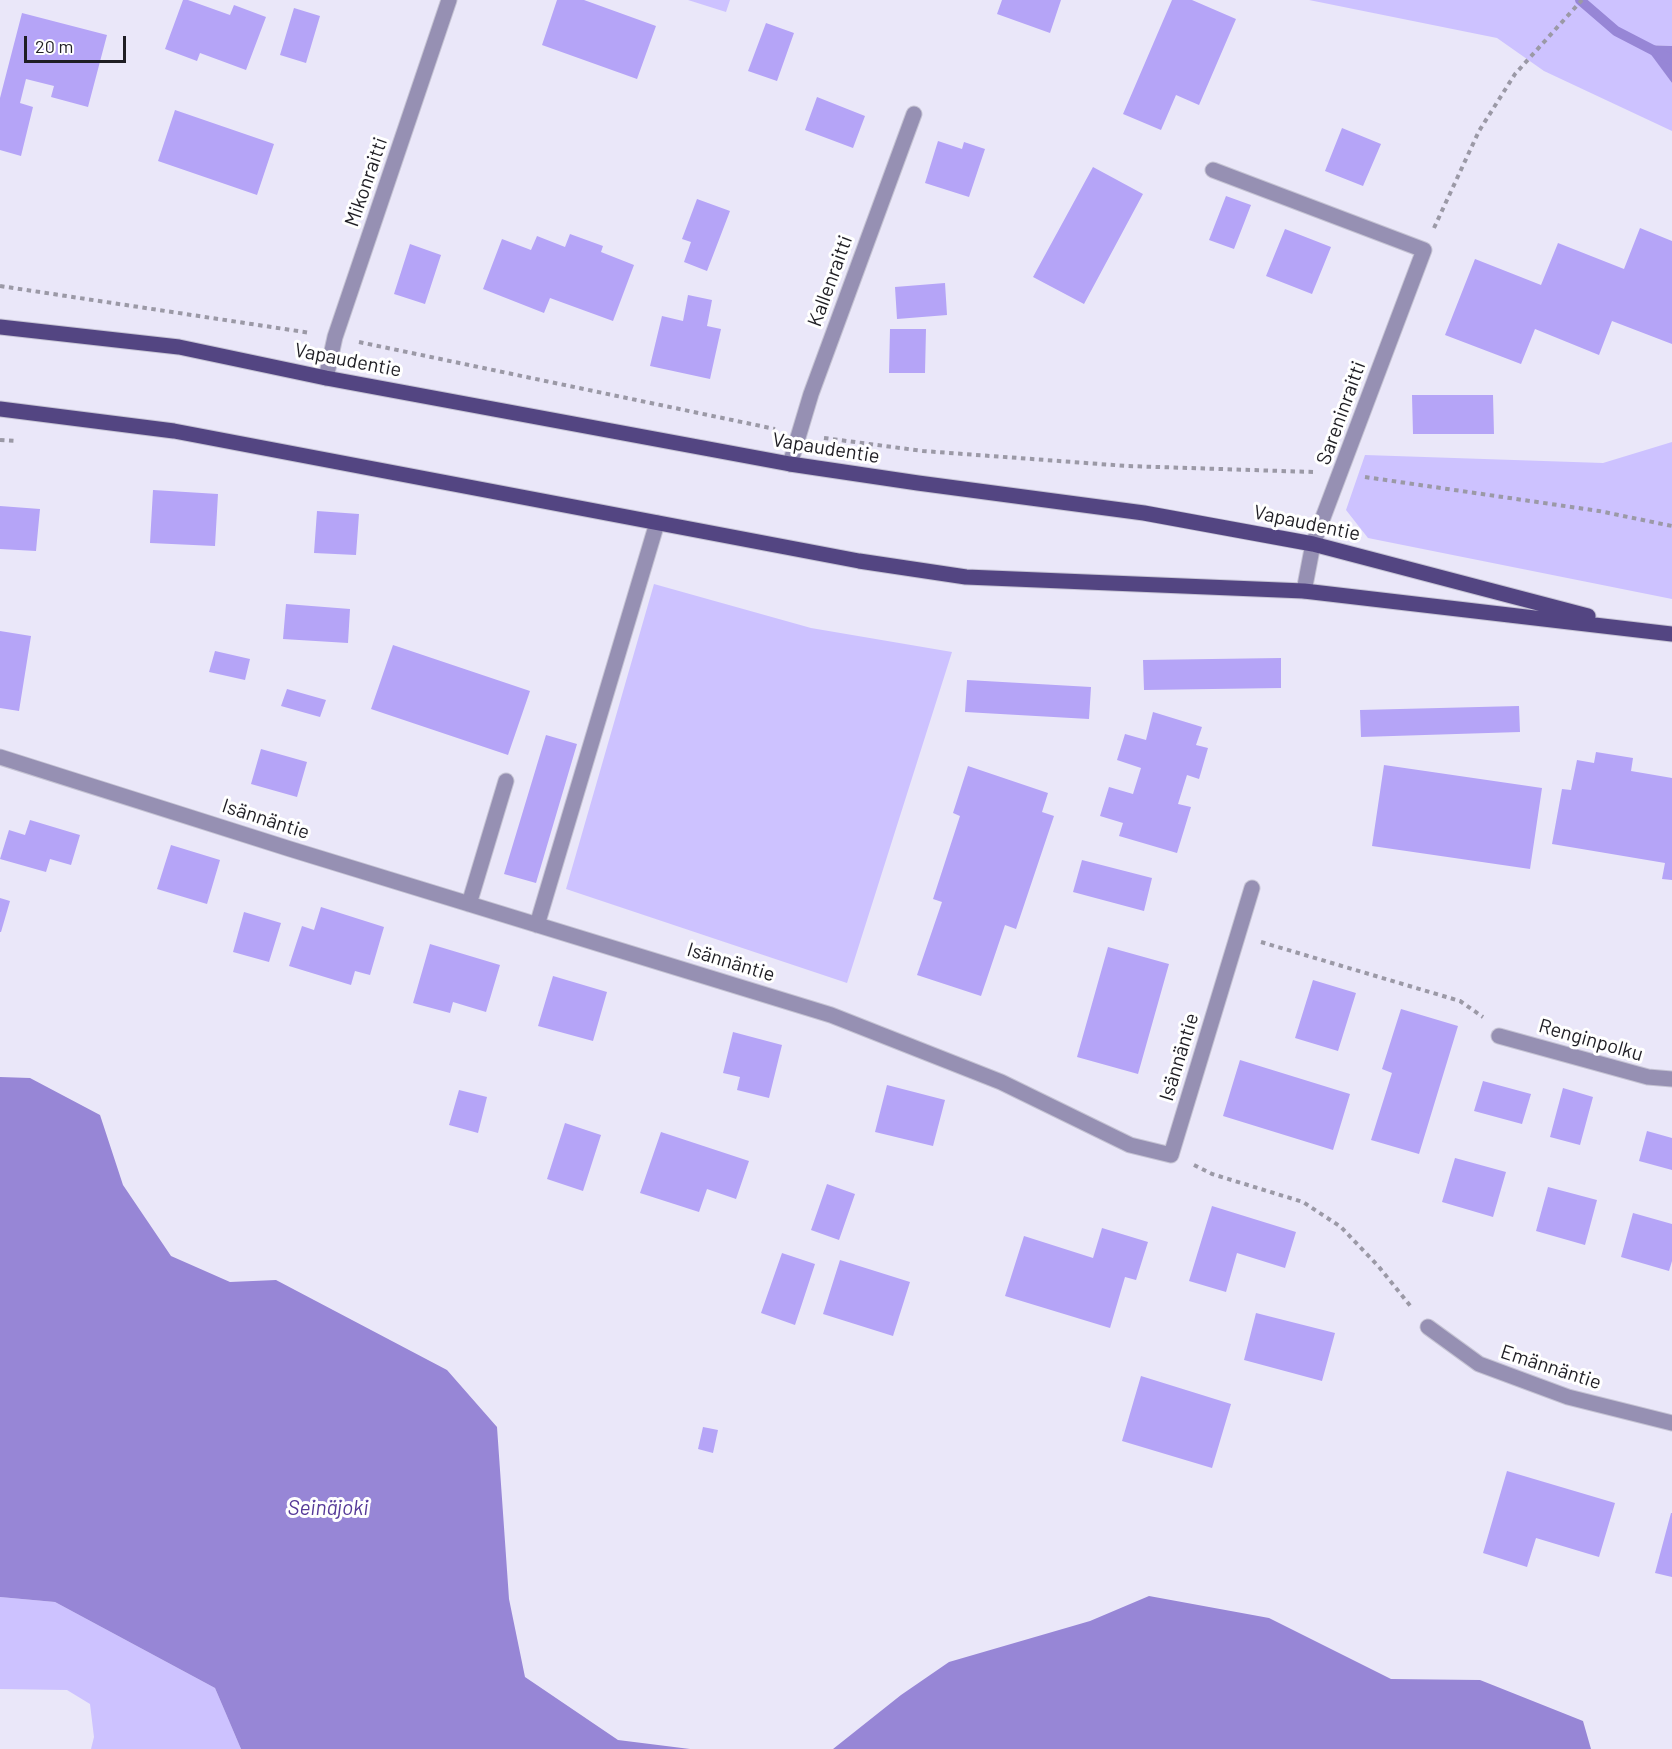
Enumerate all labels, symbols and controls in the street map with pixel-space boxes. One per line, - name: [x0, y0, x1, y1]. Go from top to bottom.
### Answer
- scale bar: [27, 24, 129, 62]
- text: 20 m: [35, 35, 73, 57]
- street label: Mikonraitti: [340, 134, 392, 230]
- street label: Kallenraitti: [802, 232, 858, 330]
- street label: Vapaudentie: [292, 338, 404, 382]
- street label: Sareninraitti: [1311, 358, 1371, 468]
- street label: Vapaudentie: [771, 428, 881, 468]
- street label: Vapaudentie: [1251, 500, 1363, 546]
- street label: Isännäntie: [219, 794, 313, 844]
- street label: Isännäntie: [684, 937, 778, 987]
- street label: Isännäntie: [1154, 1010, 1204, 1104]
- street label: Renginpolku: [1536, 1014, 1646, 1066]
- street label: Emännäntie: [1498, 1339, 1604, 1395]
- water label: Seinäjoki: [288, 1495, 368, 1521]

